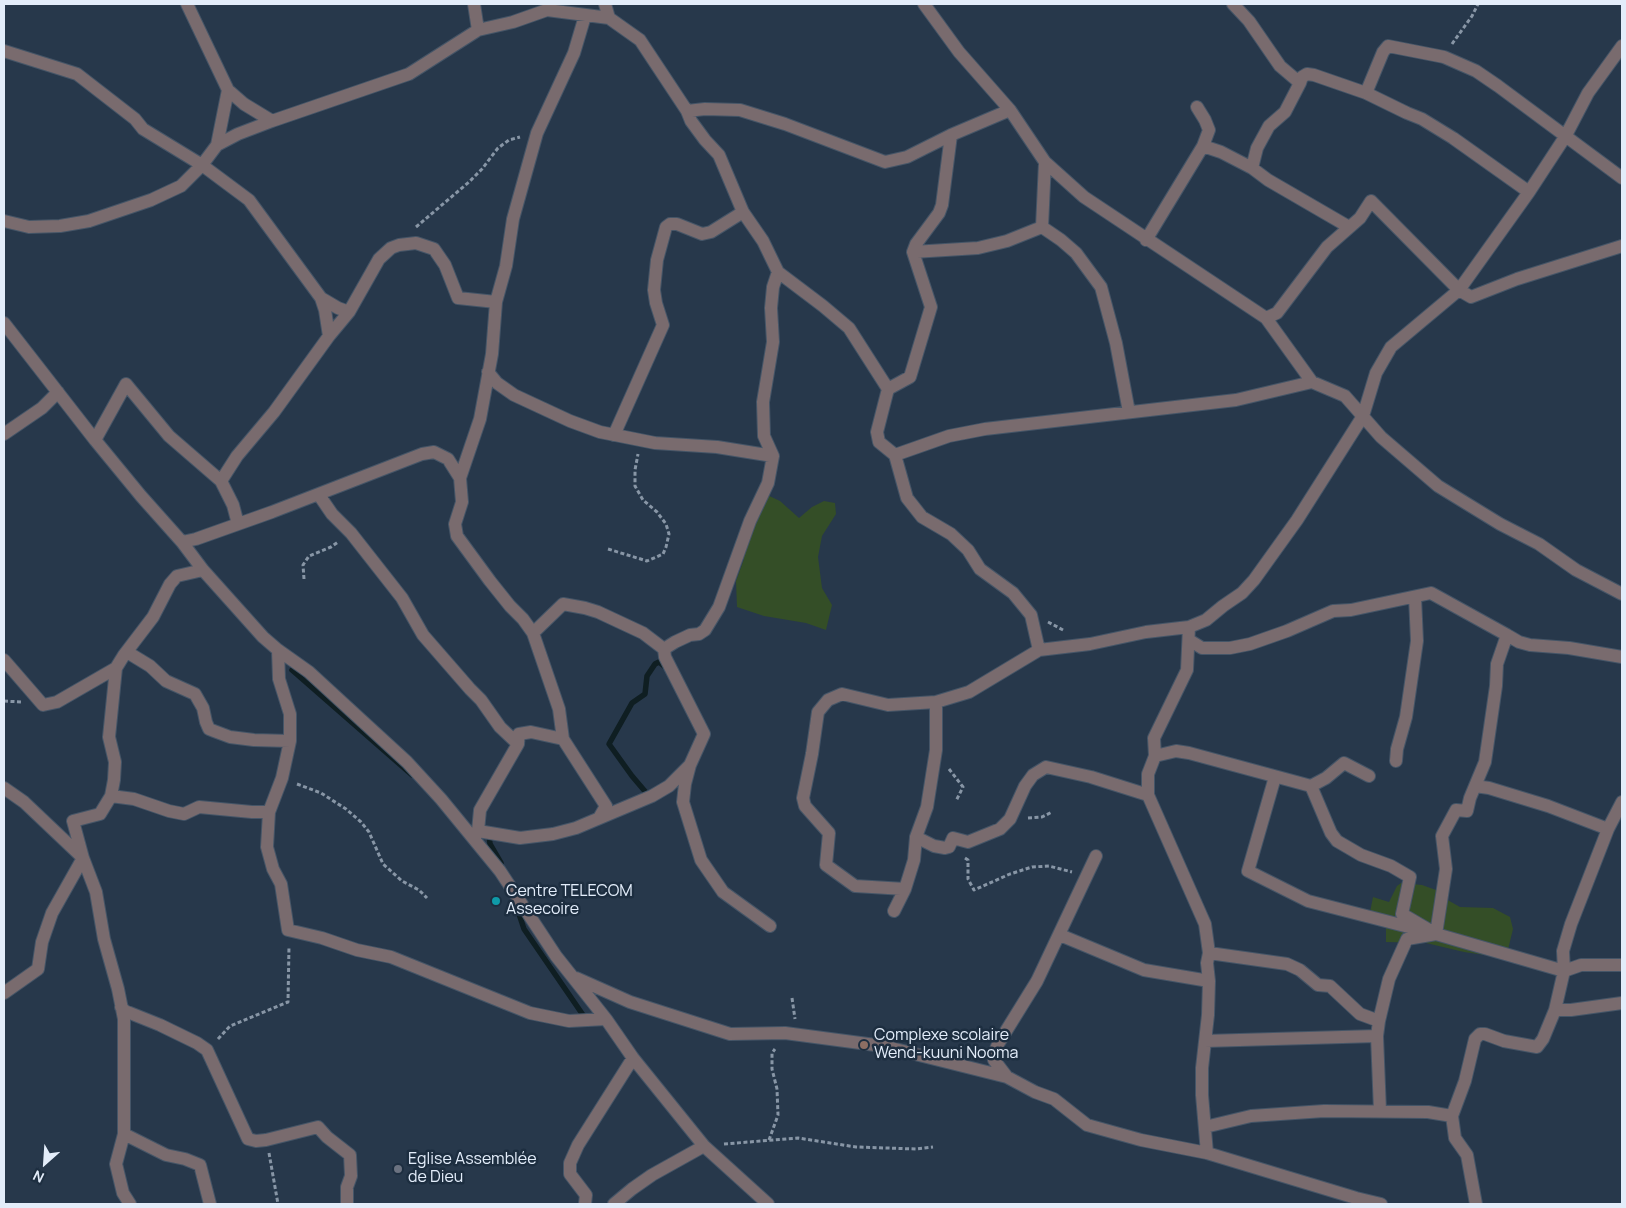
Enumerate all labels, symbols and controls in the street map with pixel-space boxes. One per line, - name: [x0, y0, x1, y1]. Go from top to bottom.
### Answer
- place label: Centre TELECOM Assecoire: [506, 882, 633, 920]
- marker: Centre TELECOM Assecoire: [490, 895, 502, 907]
- place label: Complexe scolaire Wend-kuuni Nooma: [874, 1026, 1018, 1064]
- marker: Complexe scolaire Wend-kuuni Nooma: [858, 1039, 870, 1051]
- north arrow: [20, 1138, 70, 1188]
- place label: Eglise Assemblée de Dieu: [408, 1150, 537, 1188]
- marker: Eglise Assemblée de Dieu: [392, 1163, 404, 1175]
- text: N: [30, 1166, 47, 1188]

